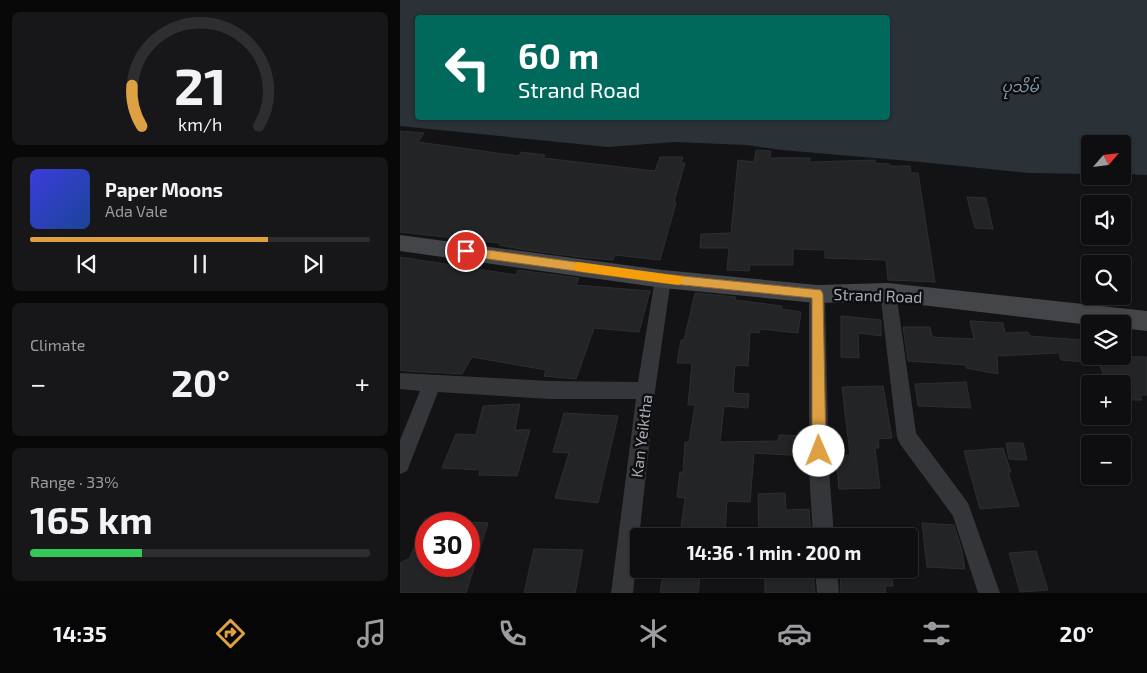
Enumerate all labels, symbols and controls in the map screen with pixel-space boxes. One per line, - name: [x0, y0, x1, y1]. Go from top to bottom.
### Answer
- text: 60 m: [518, 34, 599, 76]
- icon: left: [435, 35, 500, 100]
- text: 21: [174, 53, 226, 115]
- text: Strand Road: [518, 76, 640, 102]
- water label: ပုသိမ်: [1001, 76, 1040, 99]
- text: km/h: [178, 113, 222, 135]
- north arrow: [1081, 135, 1131, 185]
- map controls: [1081, 135, 1131, 485]
- text: Paper Moons: [105, 178, 223, 201]
- button: sound: [1081, 195, 1131, 245]
- text: Ada Vale: [105, 201, 168, 220]
- pin: [445, 230, 487, 272]
- icon: arrive: [452, 237, 480, 265]
- icon: previous: [73, 250, 101, 278]
- icon: pause: [186, 250, 214, 278]
- icon: next: [299, 250, 327, 278]
- button: search: [1081, 255, 1131, 305]
- street label: Strand Road: [833, 284, 923, 306]
- button: layers: [1081, 315, 1131, 365]
- text: Climate: [30, 335, 85, 354]
- text: 20°: [171, 359, 230, 405]
- text: −: [30, 366, 46, 400]
- text: +: [355, 366, 370, 400]
- button: +: [1081, 375, 1131, 425]
- street label: Kan Yeiktha: [626, 393, 656, 479]
- position arrow: [792, 424, 844, 476]
- button: −: [1081, 435, 1131, 485]
- text: Range · 33%: [30, 472, 118, 491]
- text: 165 km: [30, 496, 153, 542]
- speed limit sign: 30: [415, 512, 480, 577]
- text: 14:36 · 1 min · 200 m: [687, 541, 861, 564]
- icon: directions: [213, 616, 248, 651]
- icon: music: [354, 616, 389, 651]
- icon: phone: [495, 616, 530, 651]
- icon: climate: [636, 616, 671, 651]
- icon: car: [777, 616, 812, 651]
- icon: filters: [919, 616, 954, 651]
- text: 14:35: [53, 620, 107, 646]
- text: 20°: [1060, 620, 1094, 646]

